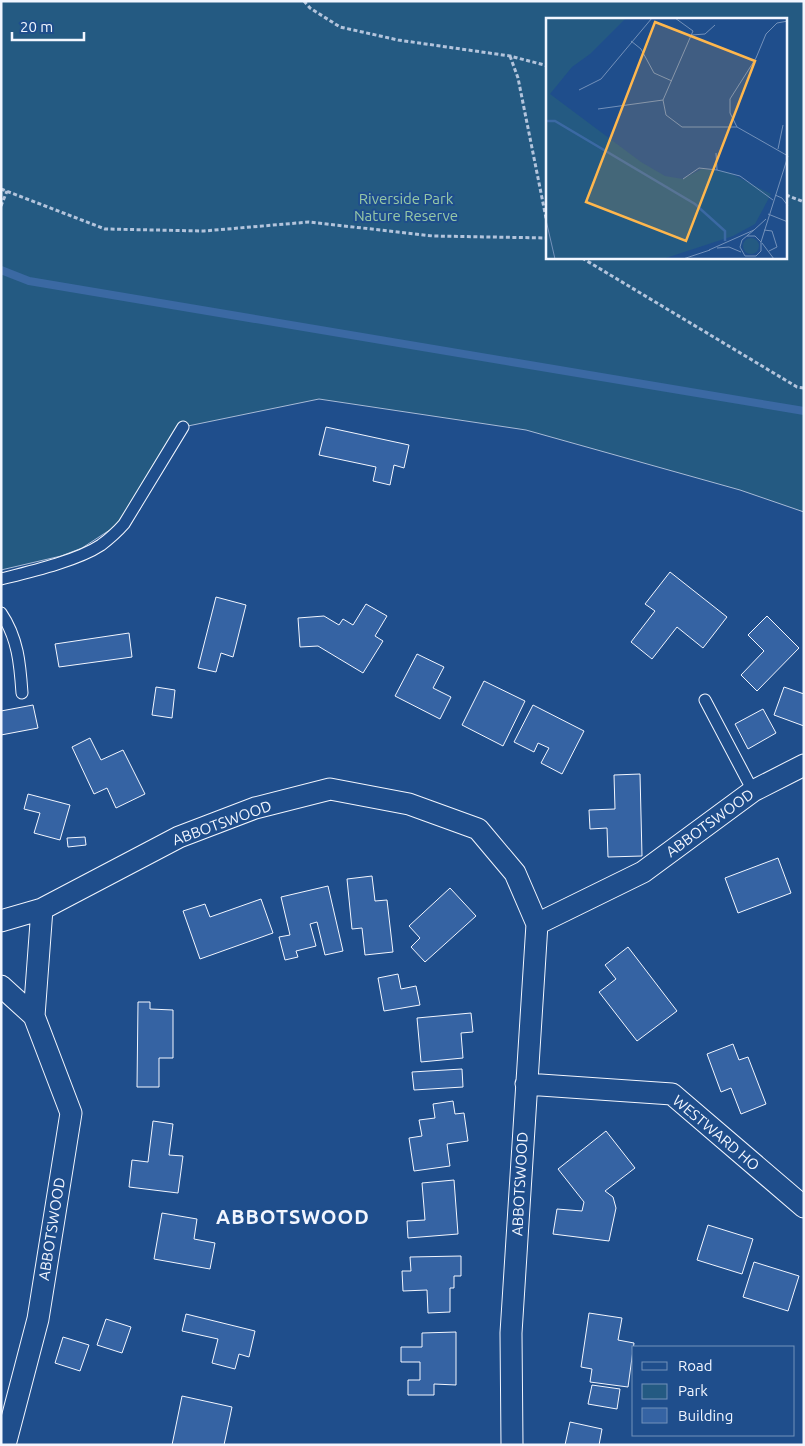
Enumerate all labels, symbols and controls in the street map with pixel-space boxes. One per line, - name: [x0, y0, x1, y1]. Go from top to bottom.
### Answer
- scale bar: [12, 10, 85, 42]
- text: 20 m: [20, 18, 53, 35]
- inset map: [546, 18, 788, 259]
- park label: Riverside Park Nature Reserve: [354, 190, 458, 224]
- street label: ABBOTSWOOD: [663, 785, 757, 860]
- street label: ABBOTSWOOD: [170, 797, 274, 848]
- street label: WESTWARD HO: [670, 1092, 763, 1174]
- street label: ABBOTSWOOD: [508, 1132, 531, 1236]
- street label: ABBOTSWOOD: [35, 1176, 68, 1282]
- district label: ABBOTSWOOD: [216, 1205, 370, 1228]
- legend: [632, 1346, 795, 1436]
- text: Road: [678, 1357, 713, 1374]
- text: Park: [678, 1382, 708, 1399]
- text: Building: [678, 1407, 733, 1424]

